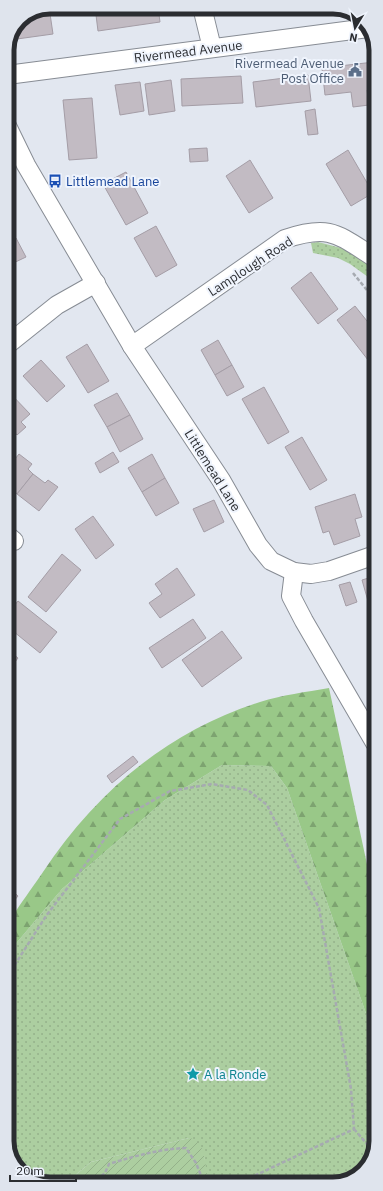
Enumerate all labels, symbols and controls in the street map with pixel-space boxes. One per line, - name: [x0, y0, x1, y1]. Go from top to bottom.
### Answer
- north arrow: [335, 8, 375, 48]
- text: N: [348, 30, 358, 45]
- street label: Rivermead Avenue: [133, 36, 243, 67]
- place label: Rivermead Avenue Post Office: [235, 55, 344, 87]
- public building icon: Rivermead Avenue Post Office: [347, 62, 363, 78]
- bus stop icon: Littlemead Lane: [47, 173, 63, 189]
- place label: Littlemead Lane: [66, 173, 159, 190]
- street label: Lamplough Road: [205, 233, 296, 300]
- street label: Littlemead Lane: [181, 426, 245, 514]
- place icon: A la Ronde: [185, 1066, 201, 1082]
- place label: A la Ronde: [204, 1066, 266, 1083]
- scale bar: [10, 1157, 76, 1183]
- text: 20 m: [16, 1163, 44, 1178]

